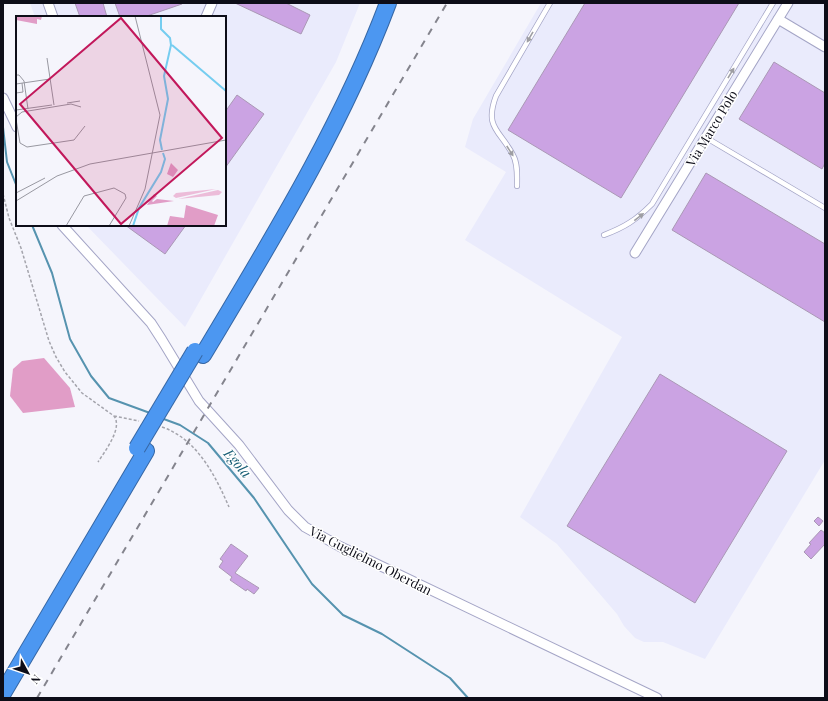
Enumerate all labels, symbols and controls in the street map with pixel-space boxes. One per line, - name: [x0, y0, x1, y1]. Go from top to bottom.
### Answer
- inset map: [16, 16, 226, 226]
- one-way arrow: [527, 31, 534, 43]
- one-way arrow: [728, 67, 735, 79]
- street label: Via Marco Polo: [681, 87, 741, 170]
- one-way arrow: [507, 145, 514, 157]
- one-way arrow: [633, 213, 644, 221]
- water label: Egola: [219, 444, 256, 482]
- street label: Via Guglielmo Oberdan: [306, 521, 435, 598]
- north arrow: [8, 653, 48, 693]
- text: N: [28, 672, 44, 688]

